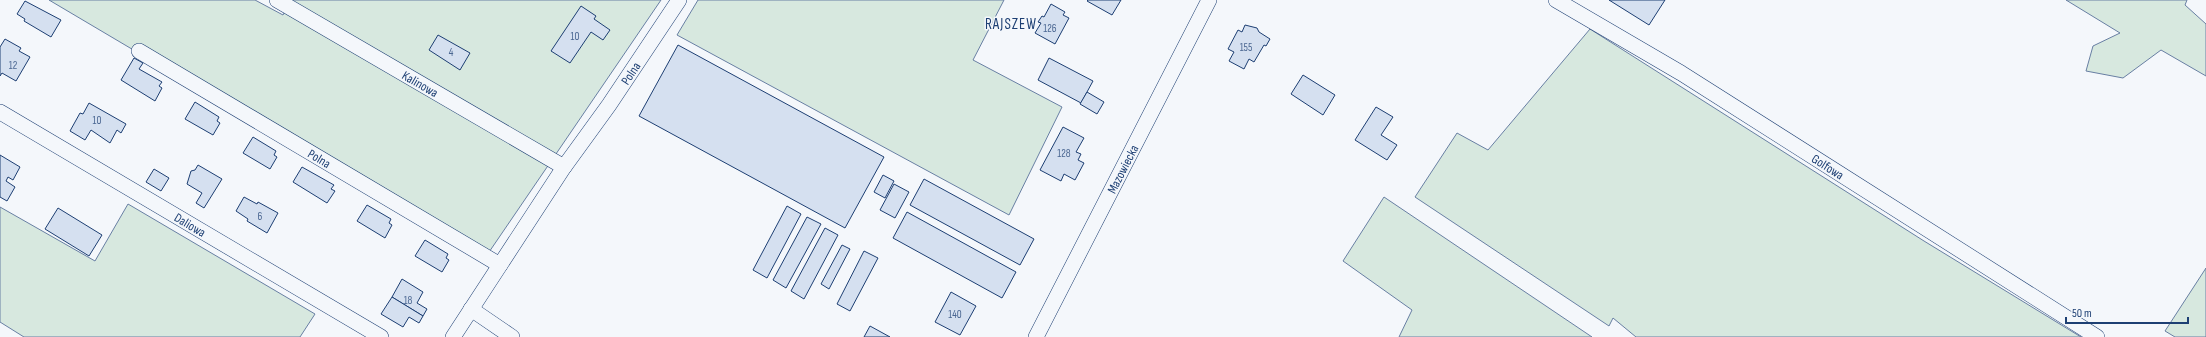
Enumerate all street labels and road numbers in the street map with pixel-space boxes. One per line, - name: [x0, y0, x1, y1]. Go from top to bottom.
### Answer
- street label: Polna: [618, 59, 644, 88]
- street label: Kalinowa: [399, 68, 441, 101]
- street label: Mazowiecka: [1104, 142, 1142, 196]
- street label: Polna: [305, 146, 334, 172]
- street label: Golfowa: [1808, 151, 1847, 183]
- street label: Daliowa: [171, 210, 208, 241]

